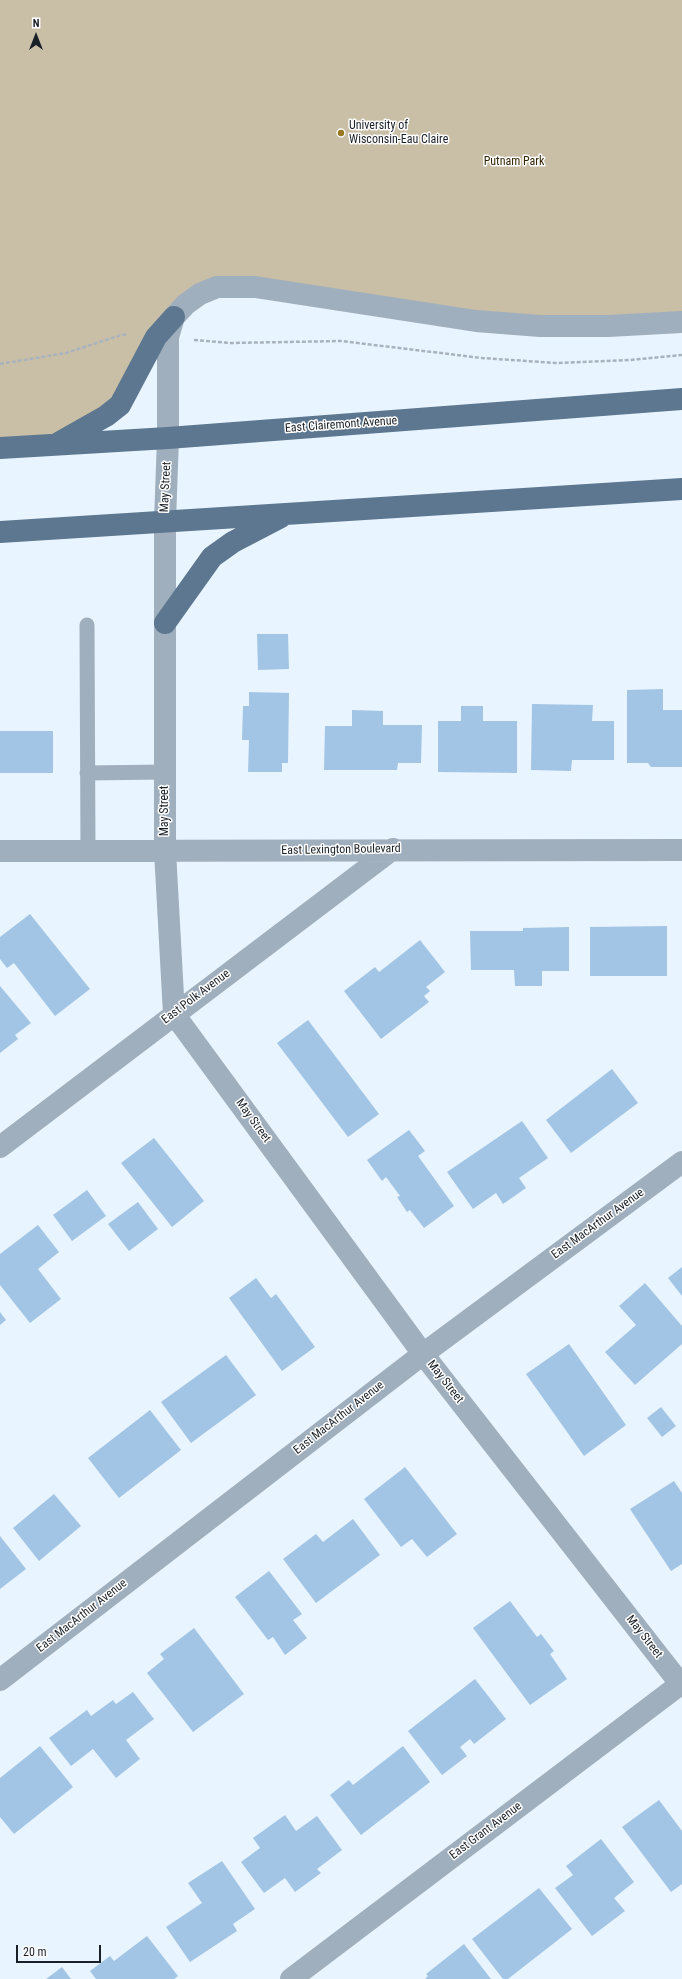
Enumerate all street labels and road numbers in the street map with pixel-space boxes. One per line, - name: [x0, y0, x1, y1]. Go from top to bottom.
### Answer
- street label: East Clairemont Avenue: [284, 414, 398, 436]
- street label: May Street: [157, 461, 175, 513]
- street label: May Street: [158, 786, 172, 836]
- street label: East Lexington Boulevard: [281, 842, 401, 858]
- street label: East Polk Avenue: [159, 967, 233, 1027]
- street label: May Street: [232, 1096, 274, 1146]
- street label: East MacArthur Avenue: [549, 1186, 647, 1262]
- street label: May Street: [424, 1358, 466, 1406]
- street label: East MacArthur Avenue: [291, 1378, 387, 1458]
- street label: East MacArthur Avenue: [34, 1576, 130, 1656]
- street label: May Street: [623, 1613, 665, 1661]
- street label: East Grant Avenue: [447, 1799, 525, 1863]

